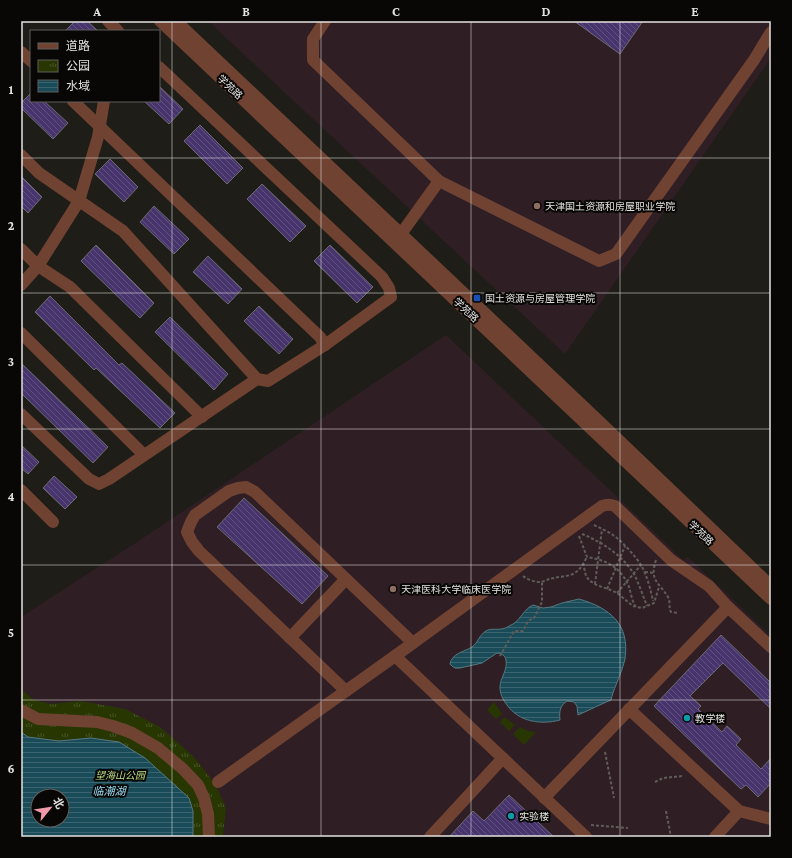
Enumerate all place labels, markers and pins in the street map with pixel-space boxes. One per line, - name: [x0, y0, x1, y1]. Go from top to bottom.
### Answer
- marker: 天津国土资源和房屋职业学院: [532, 201, 542, 211]
- place label: 天津国土资源和房屋职业学院: [545, 201, 675, 212]
- marker: 国土资源与房屋管理学院: [472, 293, 482, 303]
- place label: 国土资源与房屋管理学院: [485, 293, 595, 304]
- marker: 天津医科大学临床医学院: [388, 584, 398, 594]
- place label: 天津医科大学临床医学院: [401, 584, 511, 595]
- marker: 教学楼: [682, 713, 692, 723]
- place label: 教学楼: [695, 713, 725, 724]
- marker: 实验楼: [506, 811, 516, 821]
- place label: 实验楼: [519, 811, 549, 822]

